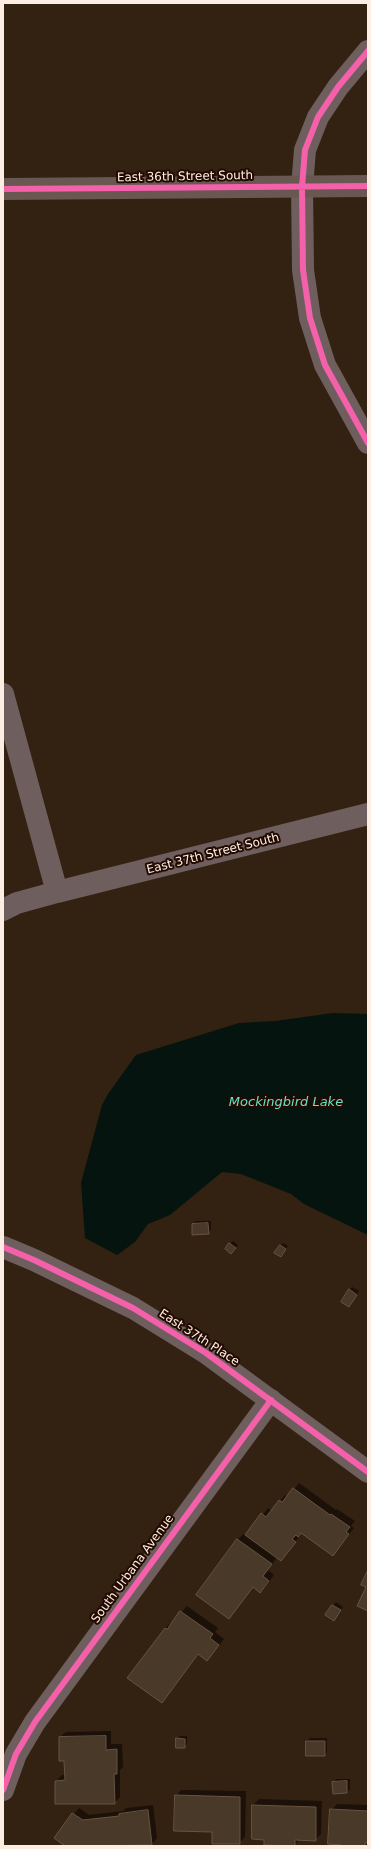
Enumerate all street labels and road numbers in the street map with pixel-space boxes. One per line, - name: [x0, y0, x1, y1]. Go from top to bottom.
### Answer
- street label: East 36th Street South: [117, 169, 253, 185]
- street label: East 37th Street South: [145, 831, 281, 877]
- street label: East 37th Place: [156, 1307, 242, 1369]
- street label: South Urbana Avenue: [89, 1512, 177, 1626]

